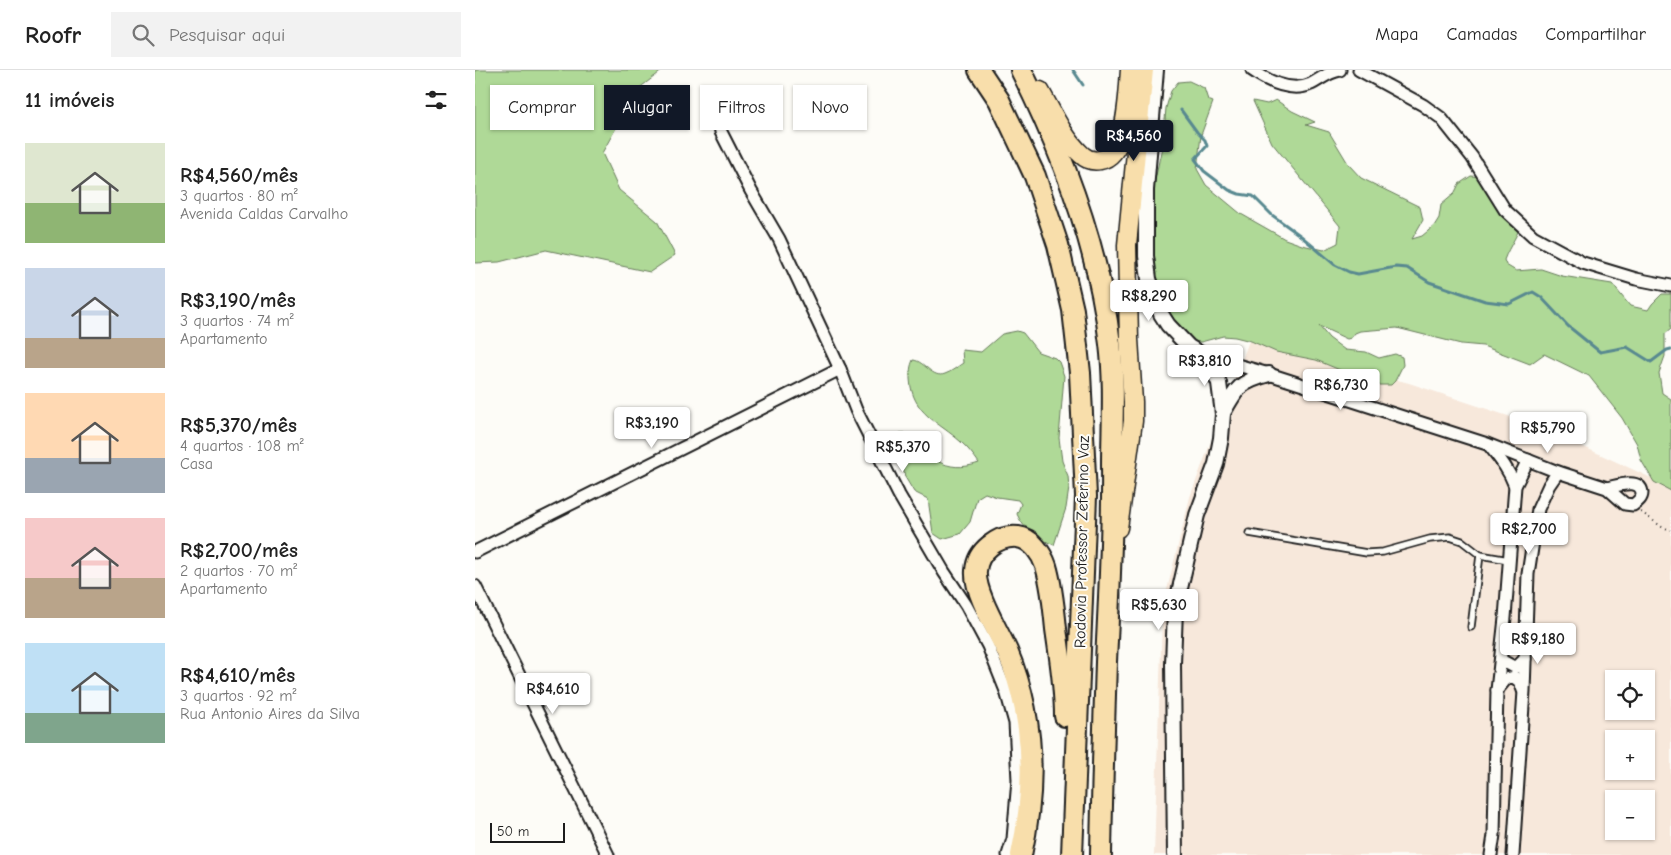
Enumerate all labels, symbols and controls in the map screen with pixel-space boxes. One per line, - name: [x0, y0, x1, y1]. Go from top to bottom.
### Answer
- search box: [111, 12, 461, 57]
- text: Roofr: [25, 21, 81, 49]
- icon: search: [129, 21, 157, 49]
- text: Pesquisar aqui: [169, 24, 285, 46]
- text: Mapa: [1375, 24, 1418, 45]
- text: Camadas: [1446, 24, 1517, 45]
- text: Compartilhar: [1545, 24, 1646, 45]
- chip: Comprar: [490, 85, 594, 130]
- chip: Alugar: [604, 85, 690, 130]
- chip: Filtros: [700, 85, 783, 130]
- chip: Novo: [793, 85, 867, 130]
- icon: filters: [422, 86, 450, 114]
- text: 11 imóveis: [25, 88, 114, 112]
- pin: R$4,560: [1088, 119, 1180, 162]
- text: R$4,560: [1106, 127, 1162, 145]
- icon: home: [65, 163, 125, 223]
- text: R$4,560/mês: [180, 163, 298, 187]
- text: 3 quartos · 80 m²: [180, 187, 298, 205]
- text: Avenida Caldas Carvalho: [180, 205, 348, 223]
- pin: R$8,290: [1103, 280, 1195, 322]
- text: R$8,290: [1121, 287, 1177, 305]
- icon: home: [65, 288, 125, 348]
- text: R$3,190/mês: [180, 288, 296, 312]
- text: 3 quartos · 74 m²: [180, 312, 294, 330]
- text: Apartamento: [180, 330, 267, 348]
- pin: R$3,810: [1159, 344, 1251, 387]
- text: R$3,810: [1178, 352, 1232, 370]
- pin: R$6,730: [1295, 368, 1387, 411]
- text: R$6,730: [1314, 376, 1368, 394]
- pin: R$3,190: [606, 406, 698, 449]
- pin: R$5,790: [1502, 412, 1594, 454]
- icon: home: [65, 413, 125, 473]
- text: R$5,370/mês: [180, 413, 297, 437]
- text: R$3,190: [625, 414, 679, 432]
- text: R$5,790: [1521, 419, 1575, 437]
- pin: R$5,370: [857, 430, 949, 473]
- street label: Rodovia Professor Zeferino Vaz: [1071, 436, 1093, 648]
- text: 4 quartos · 108 m²: [180, 437, 304, 455]
- text: R$5,370: [876, 438, 930, 456]
- text: Casa: [180, 455, 213, 473]
- pin: R$2,700: [1483, 512, 1575, 555]
- text: R$2,700: [1501, 520, 1557, 538]
- icon: home: [65, 538, 125, 598]
- text: R$2,700/mês: [180, 538, 298, 562]
- text: 2 quartos · 70 m²: [180, 562, 297, 580]
- text: Apartamento: [180, 580, 267, 598]
- pin: R$5,630: [1113, 588, 1205, 631]
- text: R$5,630: [1131, 596, 1187, 614]
- pin: R$9,180: [1492, 622, 1584, 665]
- text: R$9,180: [1511, 630, 1565, 648]
- icon: home: [65, 663, 125, 723]
- text: R$4,610/mês: [180, 663, 295, 687]
- map controls: [1605, 670, 1655, 840]
- button: locate: [1605, 670, 1655, 720]
- pin: R$4,610: [507, 672, 599, 715]
- text: R$4,610: [526, 680, 580, 698]
- text: 3 quartos · 92 m²: [180, 687, 297, 705]
- text: Rua Antonio Aires da Silva: [180, 705, 360, 723]
- button: +: [1605, 730, 1655, 780]
- button: −: [1605, 790, 1655, 840]
- scale bar: [490, 820, 565, 843]
- text: 50 m: [497, 823, 529, 840]

